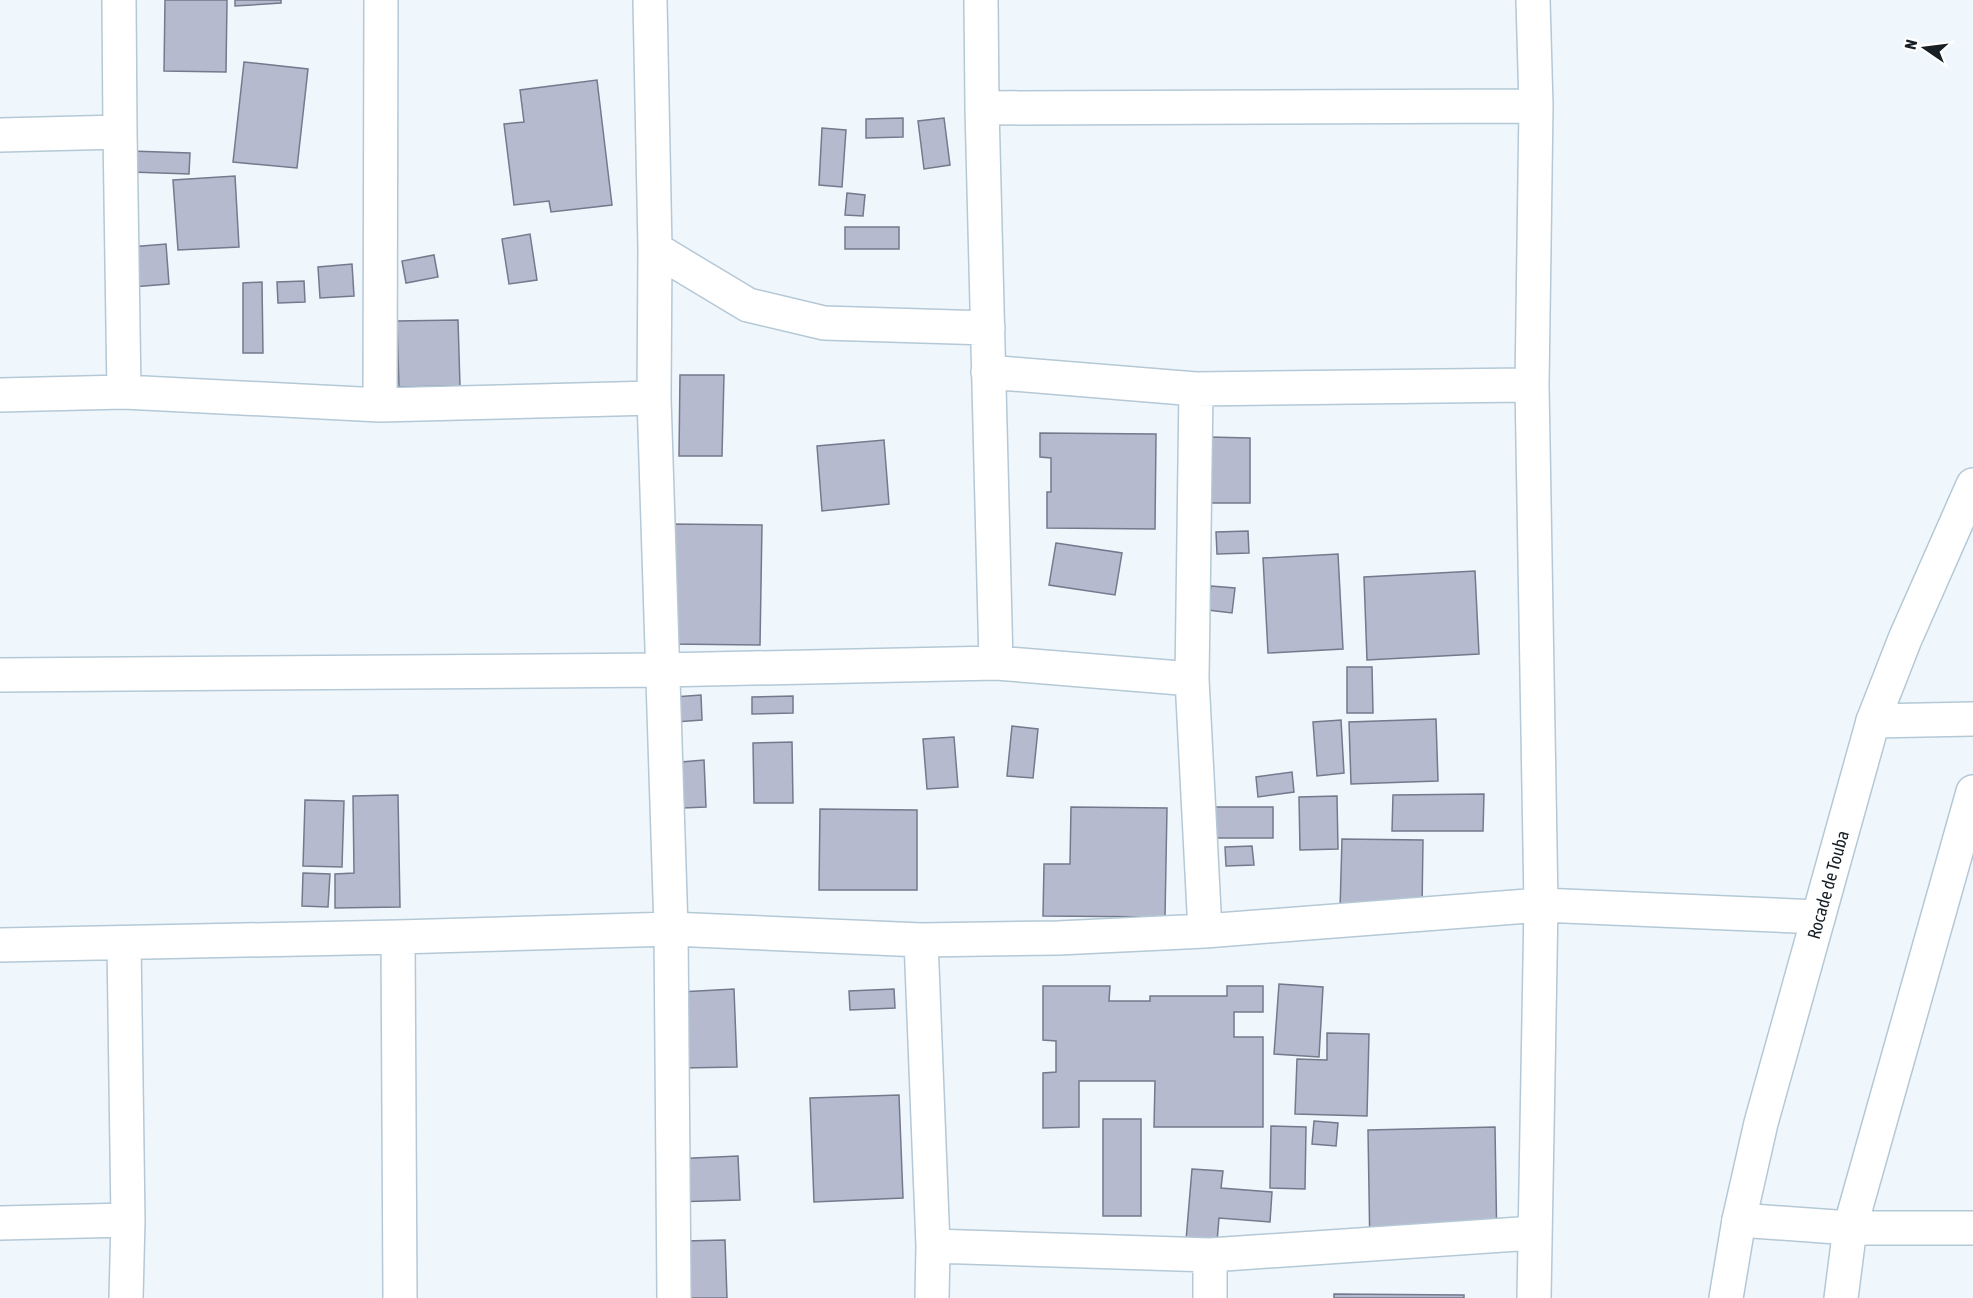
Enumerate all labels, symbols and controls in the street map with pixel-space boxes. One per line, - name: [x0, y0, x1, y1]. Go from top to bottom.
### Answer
- north arrow: [1895, 18, 1955, 78]
- text: N: [1901, 38, 1920, 51]
- street label: Rocade de Touba: [1802, 828, 1853, 941]

